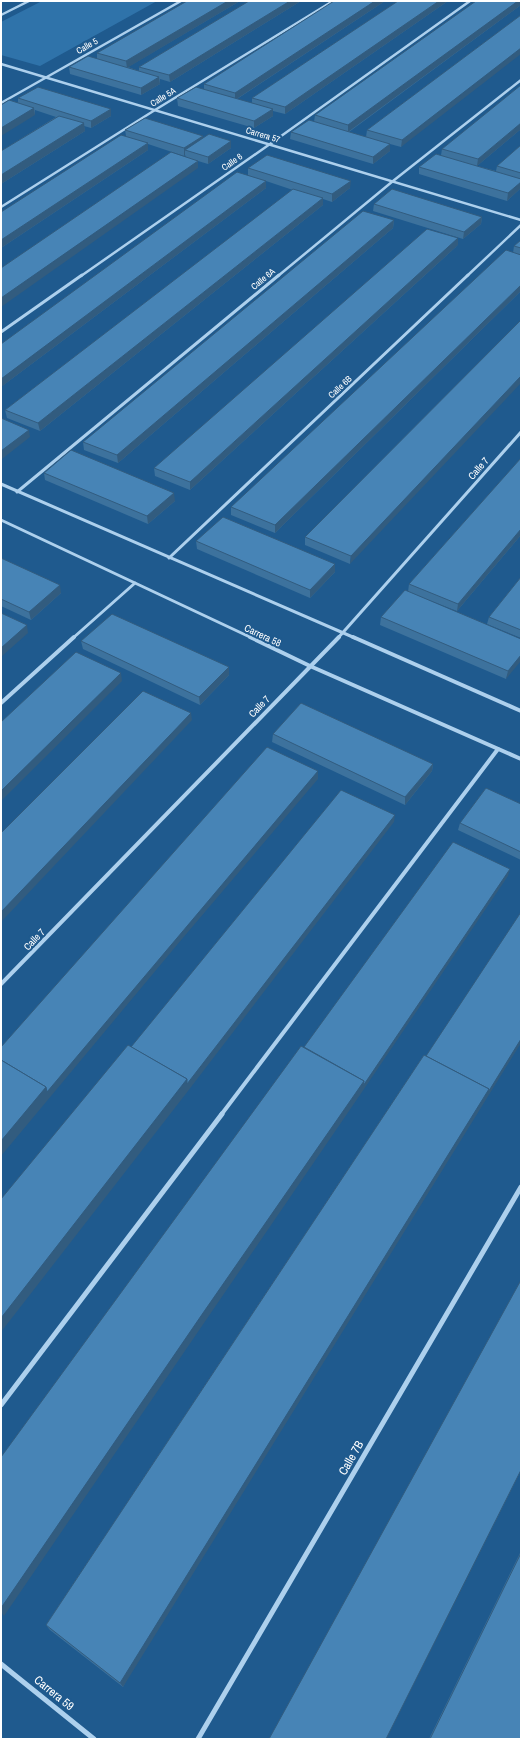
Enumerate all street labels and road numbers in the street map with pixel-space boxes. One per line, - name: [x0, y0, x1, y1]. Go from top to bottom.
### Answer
- street label: Calle 5: [74, 35, 100, 57]
- street label: Calle 5A: [148, 84, 178, 109]
- street label: Carrera 57: [244, 124, 282, 146]
- street label: Calle 6: [219, 150, 245, 174]
- street label: Calle 6A: [248, 265, 278, 293]
- street label: Calle 6B: [326, 373, 354, 401]
- street label: Calle 7: [465, 454, 492, 482]
- street label: Carrera 58: [242, 621, 284, 650]
- street label: Calle 7: [246, 692, 273, 720]
- street label: Calle 7: [21, 925, 48, 953]
- street label: Calle 7B: [335, 1438, 367, 1478]
- street label: Carrera 59: [31, 1672, 77, 1714]

